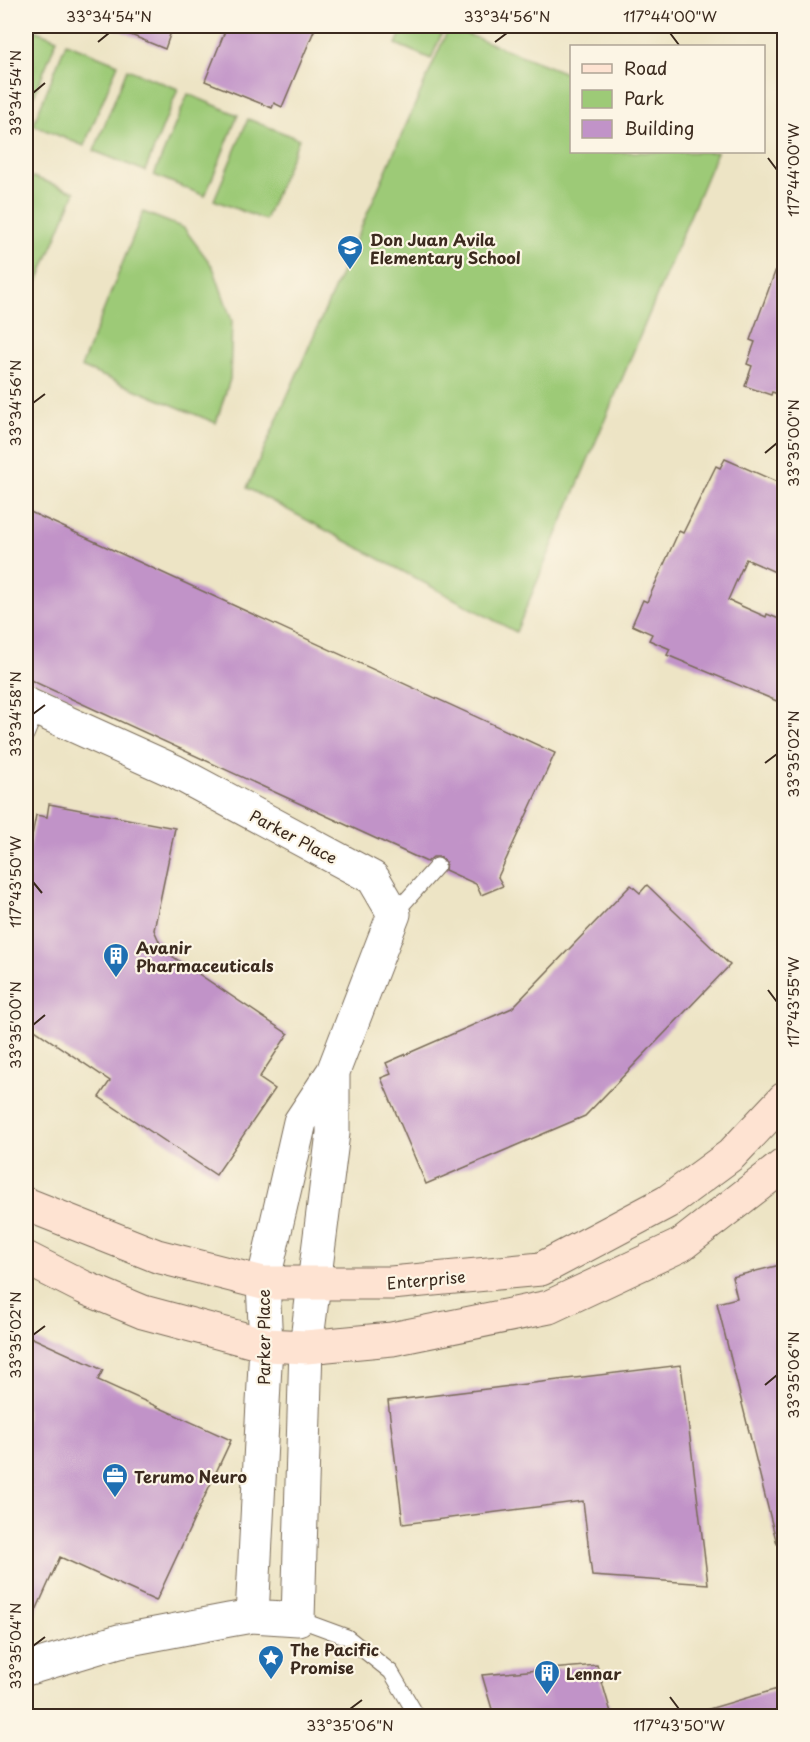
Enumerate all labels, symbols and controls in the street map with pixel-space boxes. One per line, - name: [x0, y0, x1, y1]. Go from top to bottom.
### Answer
- text: 33°34'54"N: [66, 4, 152, 27]
- text: 33°34'56"N: [464, 4, 550, 27]
- text: 117°44'00"W: [623, 4, 718, 27]
- legend: [570, 45, 765, 153]
- text: 33°34'54"N: [3, 50, 26, 136]
- text: Road: [624, 54, 668, 81]
- text: Park: [624, 84, 664, 111]
- text: Building: [624, 114, 694, 141]
- text: 117°44'00"W: [781, 122, 804, 217]
- place label: Don Juan Avila Elementary School: [370, 227, 521, 269]
- school or university icon: Don Juan Avila Elementary School: [335, 233, 365, 271]
- text: 33°34'56"N: [3, 360, 26, 446]
- text: 33°35'00"N: [781, 399, 804, 487]
- text: 33°34'58"N: [3, 671, 26, 757]
- text: 33°35'02"N: [781, 710, 804, 798]
- street label: Parker Place: [246, 803, 342, 869]
- text: 117°43'50"W: [3, 835, 26, 928]
- place label: Avanir Pharmaceuticals: [136, 935, 274, 977]
- building icon: Avanir Pharmaceuticals: [101, 941, 131, 979]
- text: 117°43'55"W: [781, 956, 804, 1047]
- text: 33°35'00"N: [3, 981, 26, 1069]
- street label: Enterprise: [386, 1264, 466, 1294]
- street label: Parker Place: [251, 1289, 275, 1385]
- text: 33°35'02"N: [3, 1291, 26, 1379]
- text: 33°35'06"N: [781, 1331, 804, 1419]
- office icon: Terumo Neuro: [100, 1461, 130, 1499]
- place label: Terumo Neuro: [134, 1464, 247, 1488]
- text: 33°35'04"N: [3, 1602, 26, 1690]
- place label: The Pacific Promise: [290, 1637, 379, 1679]
- place icon: The Pacific Promise: [256, 1643, 286, 1681]
- building icon: Lennar: [532, 1658, 562, 1696]
- place label: Lennar: [566, 1661, 622, 1685]
- text: 33°35'06"N: [306, 1713, 394, 1736]
- text: 117°43'50"W: [633, 1713, 726, 1736]

